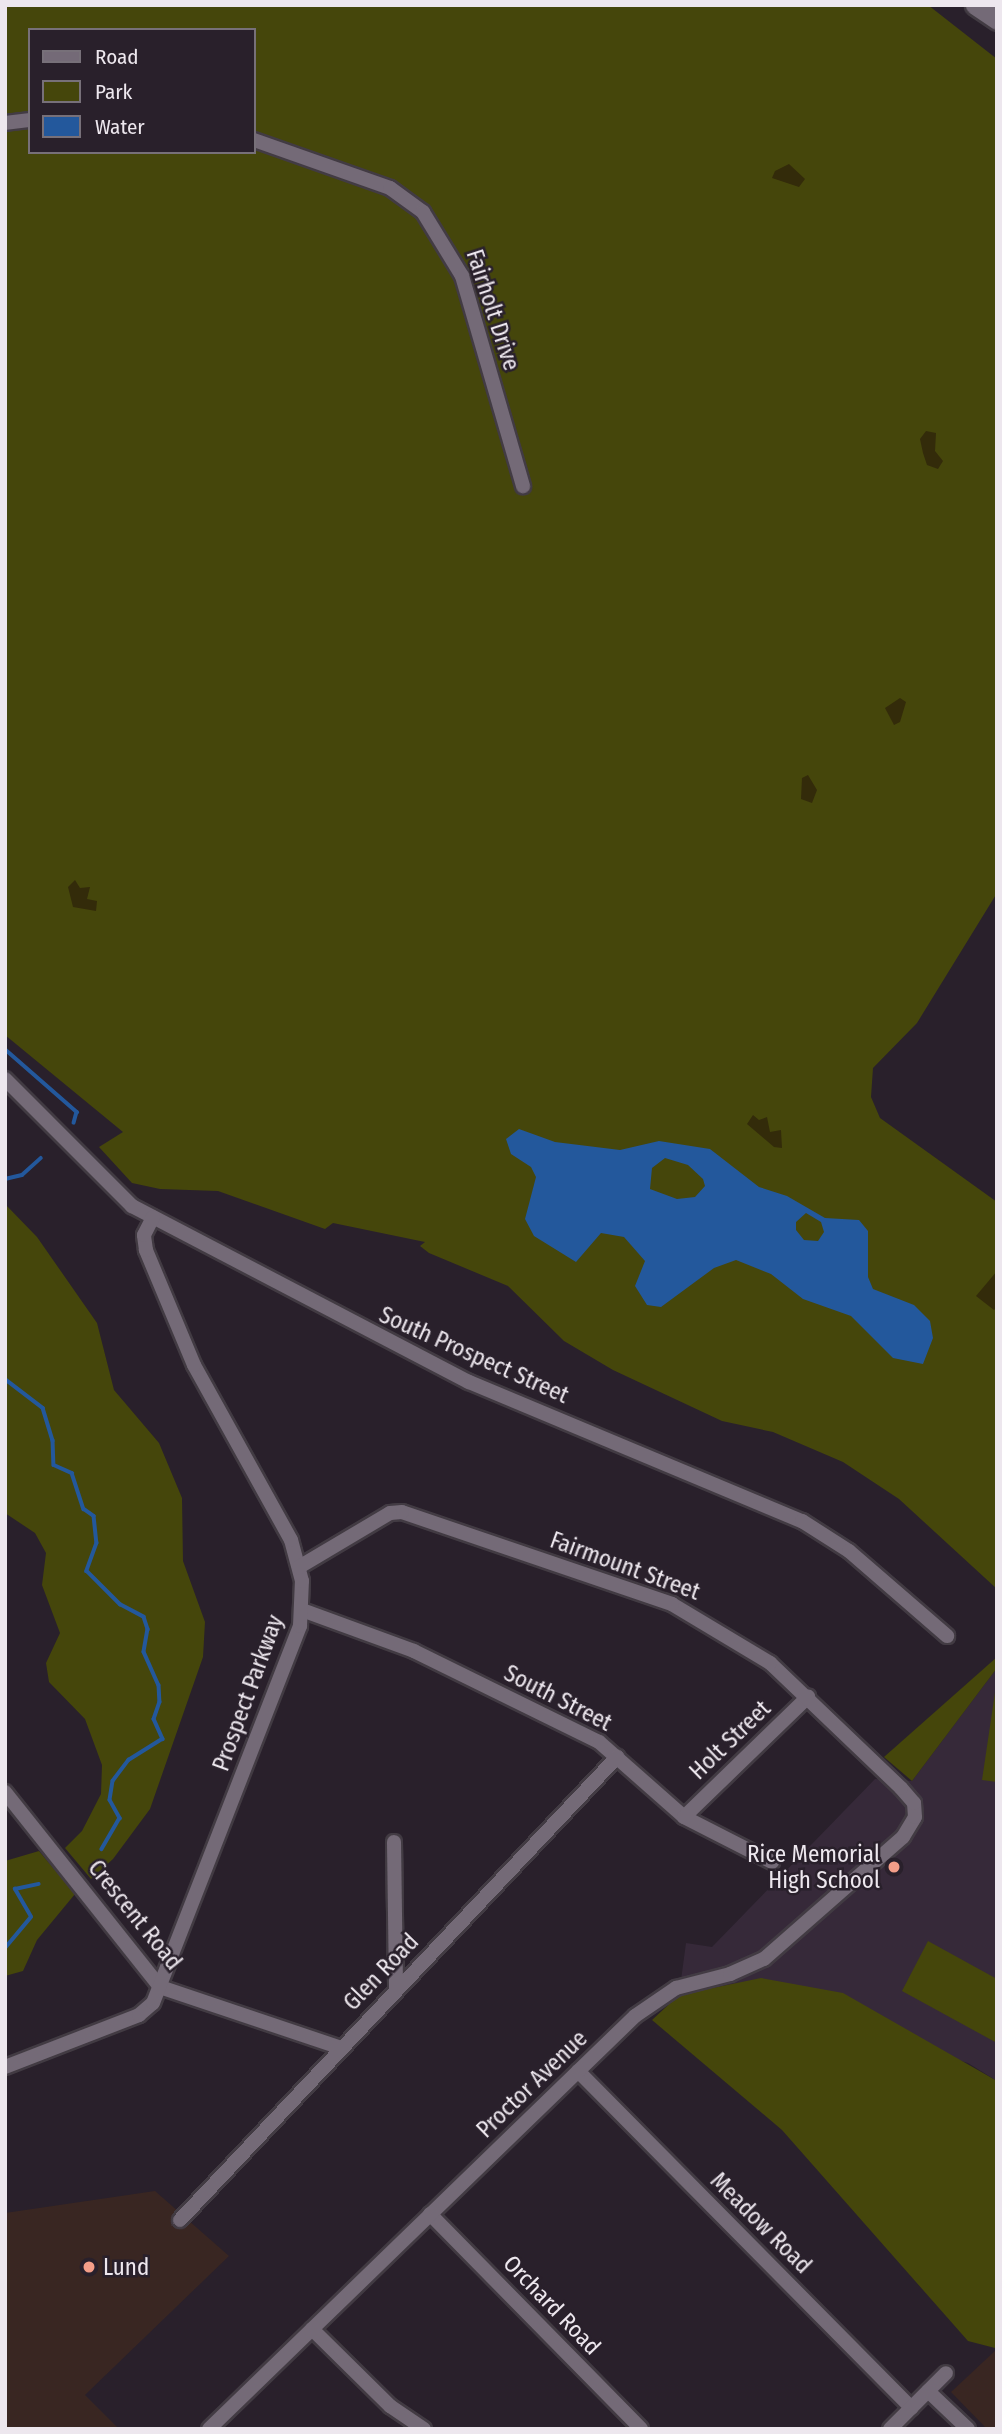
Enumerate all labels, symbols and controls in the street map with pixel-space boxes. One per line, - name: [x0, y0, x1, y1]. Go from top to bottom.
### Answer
- legend: [28, 28, 256, 154]
- text: Road: [95, 44, 139, 70]
- text: Park: [95, 79, 132, 105]
- text: Water: [95, 114, 145, 140]
- street label: Fairholt Drive: [460, 246, 526, 374]
- street label: South Prospect Street: [375, 1301, 573, 1409]
- street label: Fairmount Street: [546, 1526, 704, 1606]
- street label: Prospect Parkway: [207, 1611, 289, 1775]
- street label: South Street: [500, 1659, 616, 1737]
- street label: Holt Street: [684, 1695, 776, 1785]
- place label: Rice Memorial High School: [747, 1840, 880, 1894]
- street label: Crescent Road: [82, 1854, 188, 1976]
- marker: Rice Memorial High School: [886, 1859, 902, 1875]
- street label: Glen Road: [338, 1928, 424, 2016]
- street label: Proctor Avenue: [471, 2025, 593, 2143]
- street label: Meadow Road: [705, 2167, 817, 2279]
- street label: Orchard Road: [498, 2249, 606, 2361]
- place label: Lund: [103, 2253, 149, 2281]
- marker: Lund: [81, 2259, 97, 2275]

